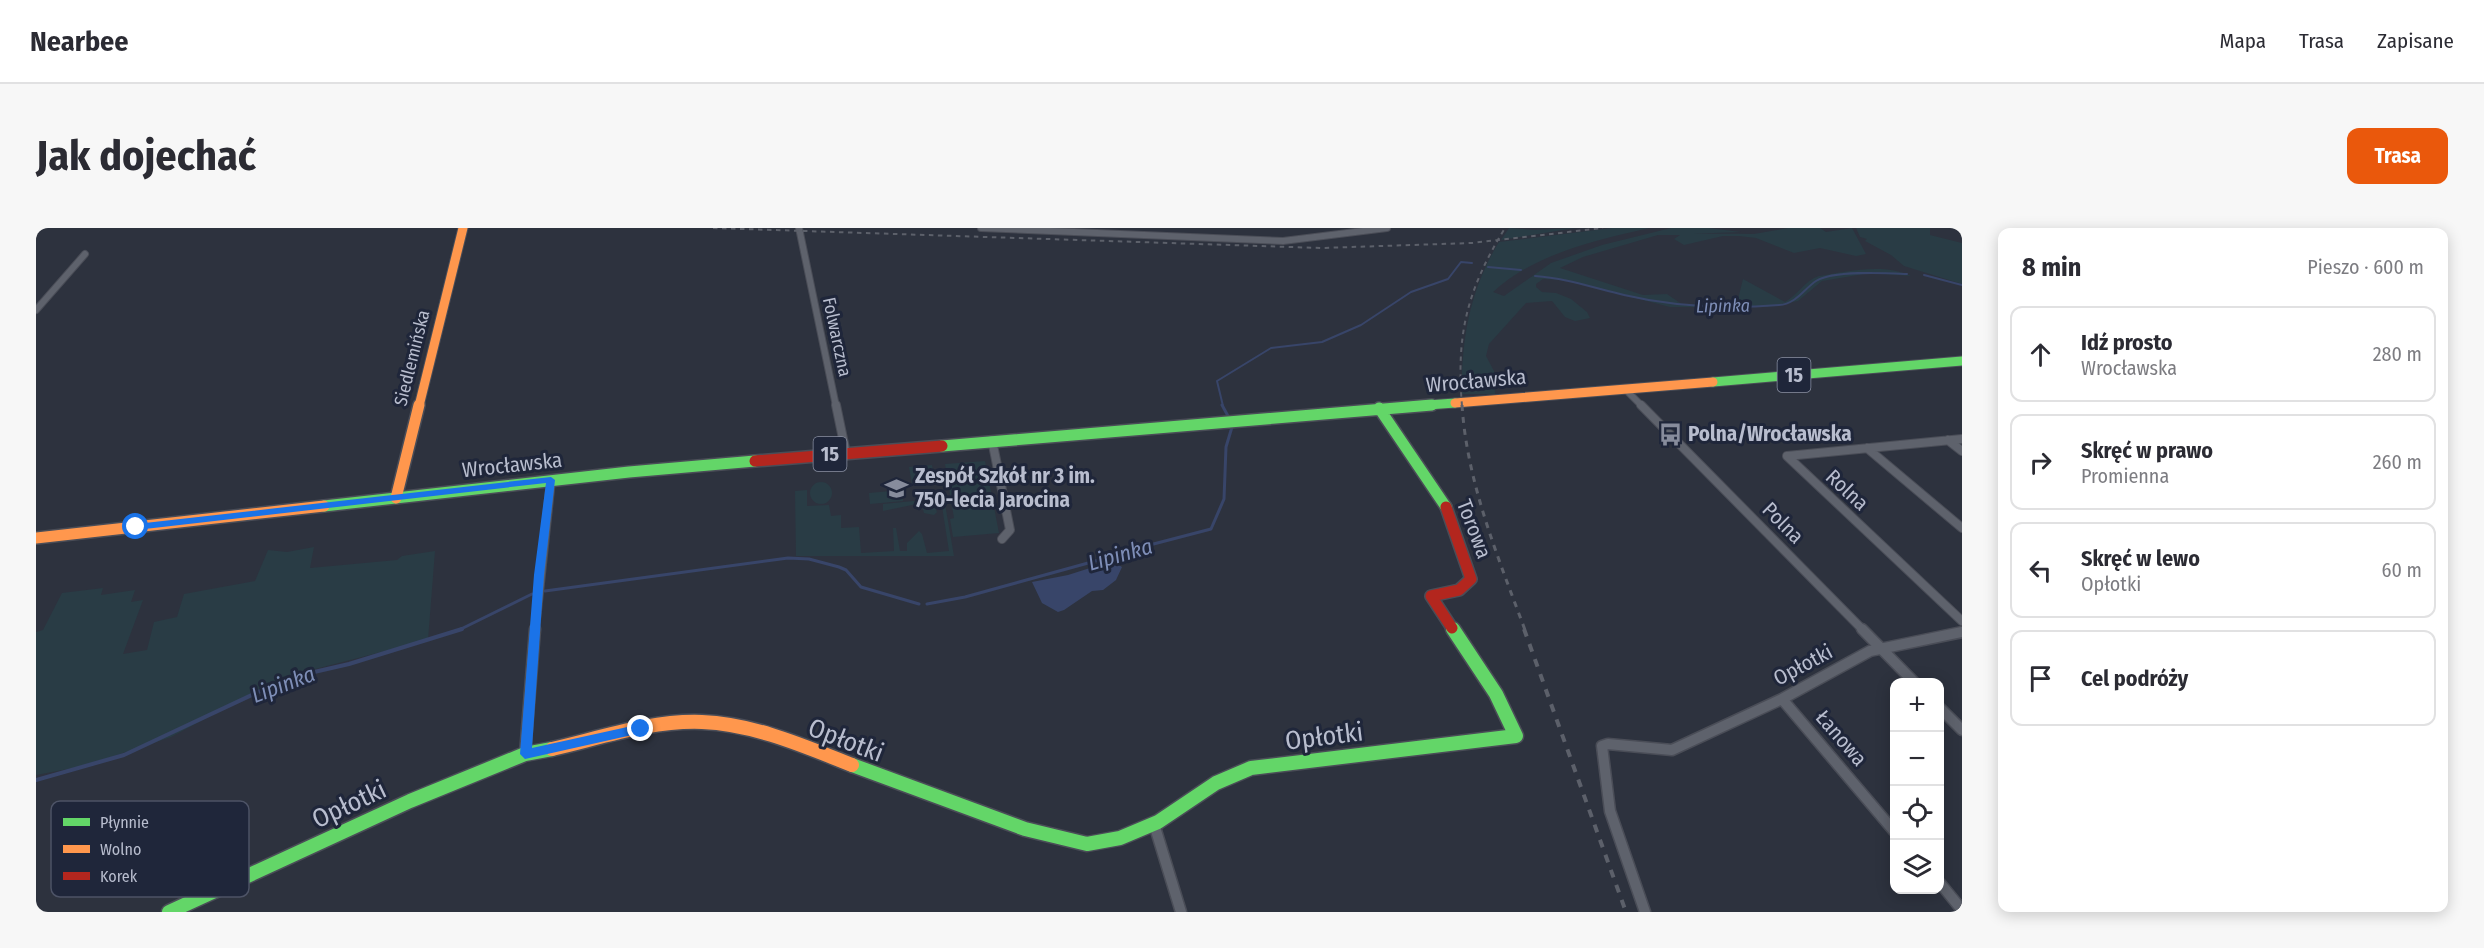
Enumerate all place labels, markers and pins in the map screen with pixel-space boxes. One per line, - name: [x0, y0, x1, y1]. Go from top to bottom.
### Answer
- bus stop icon: Polna/Wrocławska: [1657, 421, 1683, 447]
- place label: Polna/Wrocławska: [1688, 421, 1852, 447]
- place label: Zespół Szkół nr 3 im. 750-lecia Jarocina: [915, 463, 1095, 513]
- school or university icon: Zespół Szkół nr 3 im. 750-lecia Jarocina: [884, 475, 910, 501]

